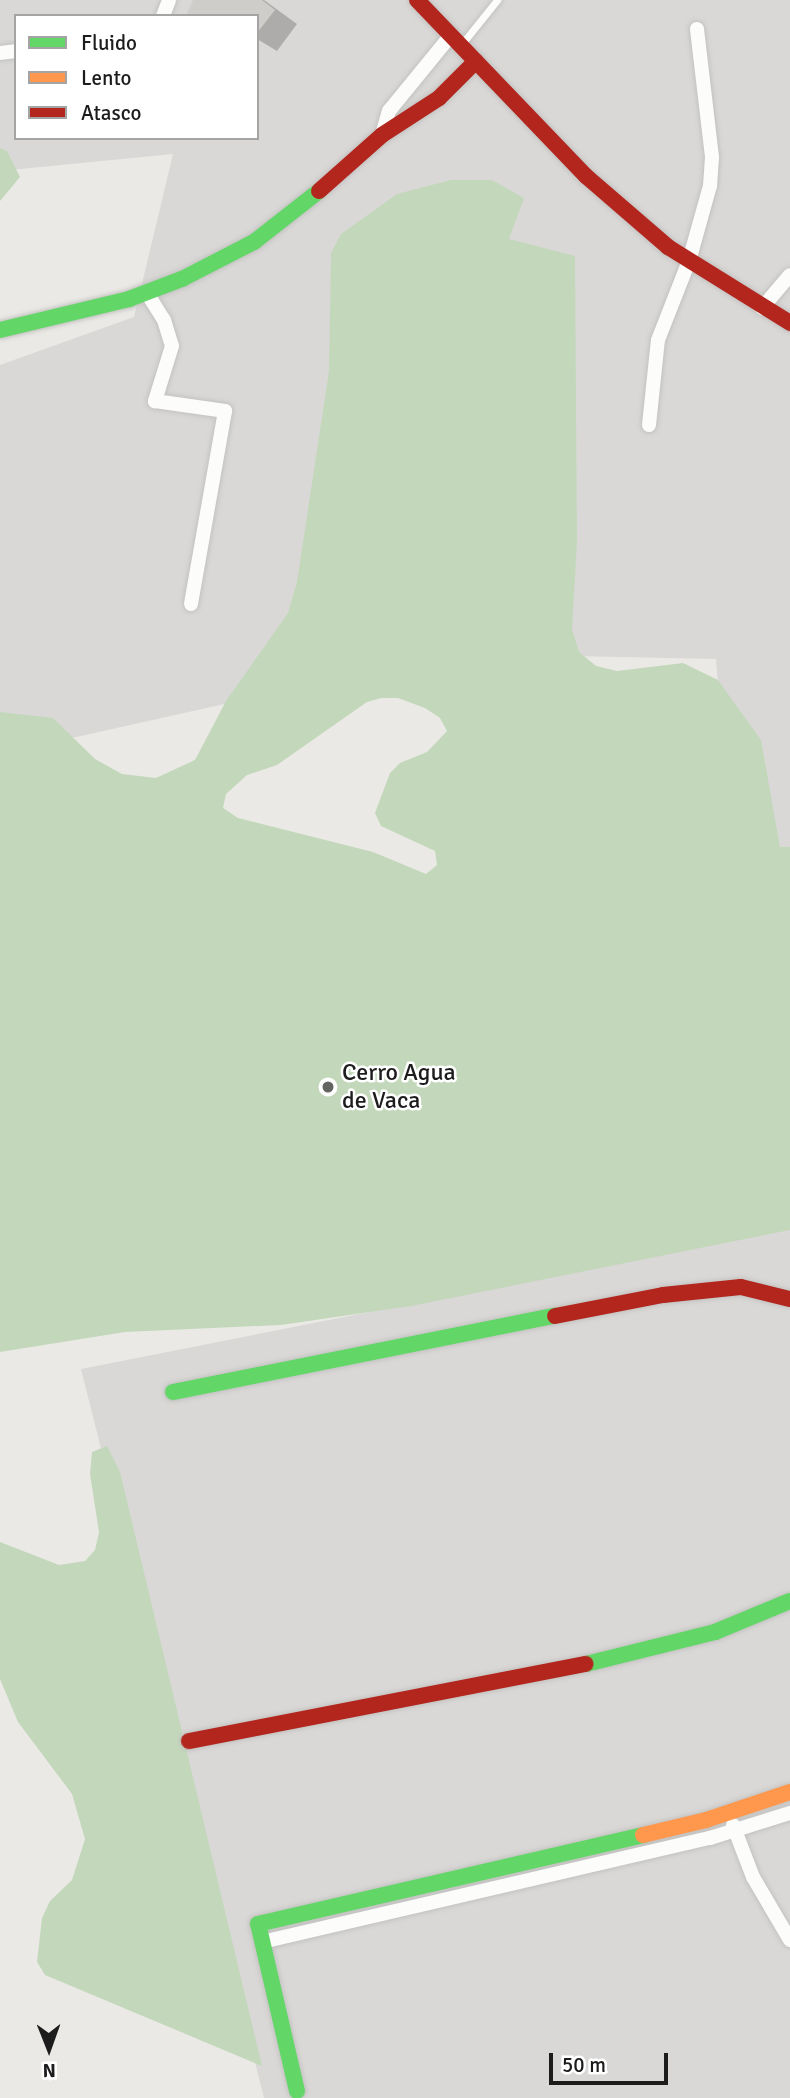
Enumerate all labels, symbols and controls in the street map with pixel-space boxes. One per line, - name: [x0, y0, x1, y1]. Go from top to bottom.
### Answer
- legend: [14, 14, 259, 140]
- text: Fluido: [81, 30, 137, 56]
- text: Lento: [81, 65, 131, 91]
- text: Atasco: [81, 100, 141, 126]
- place label: Cerro Agua de Vaca: [342, 1059, 456, 1115]
- marker: Cerro Agua de Vaca: [320, 1079, 336, 1095]
- north arrow: [14, 2014, 84, 2084]
- scale bar: [552, 2038, 671, 2082]
- text: 50 m: [562, 2052, 606, 2078]
- text: N: [43, 2058, 56, 2082]

